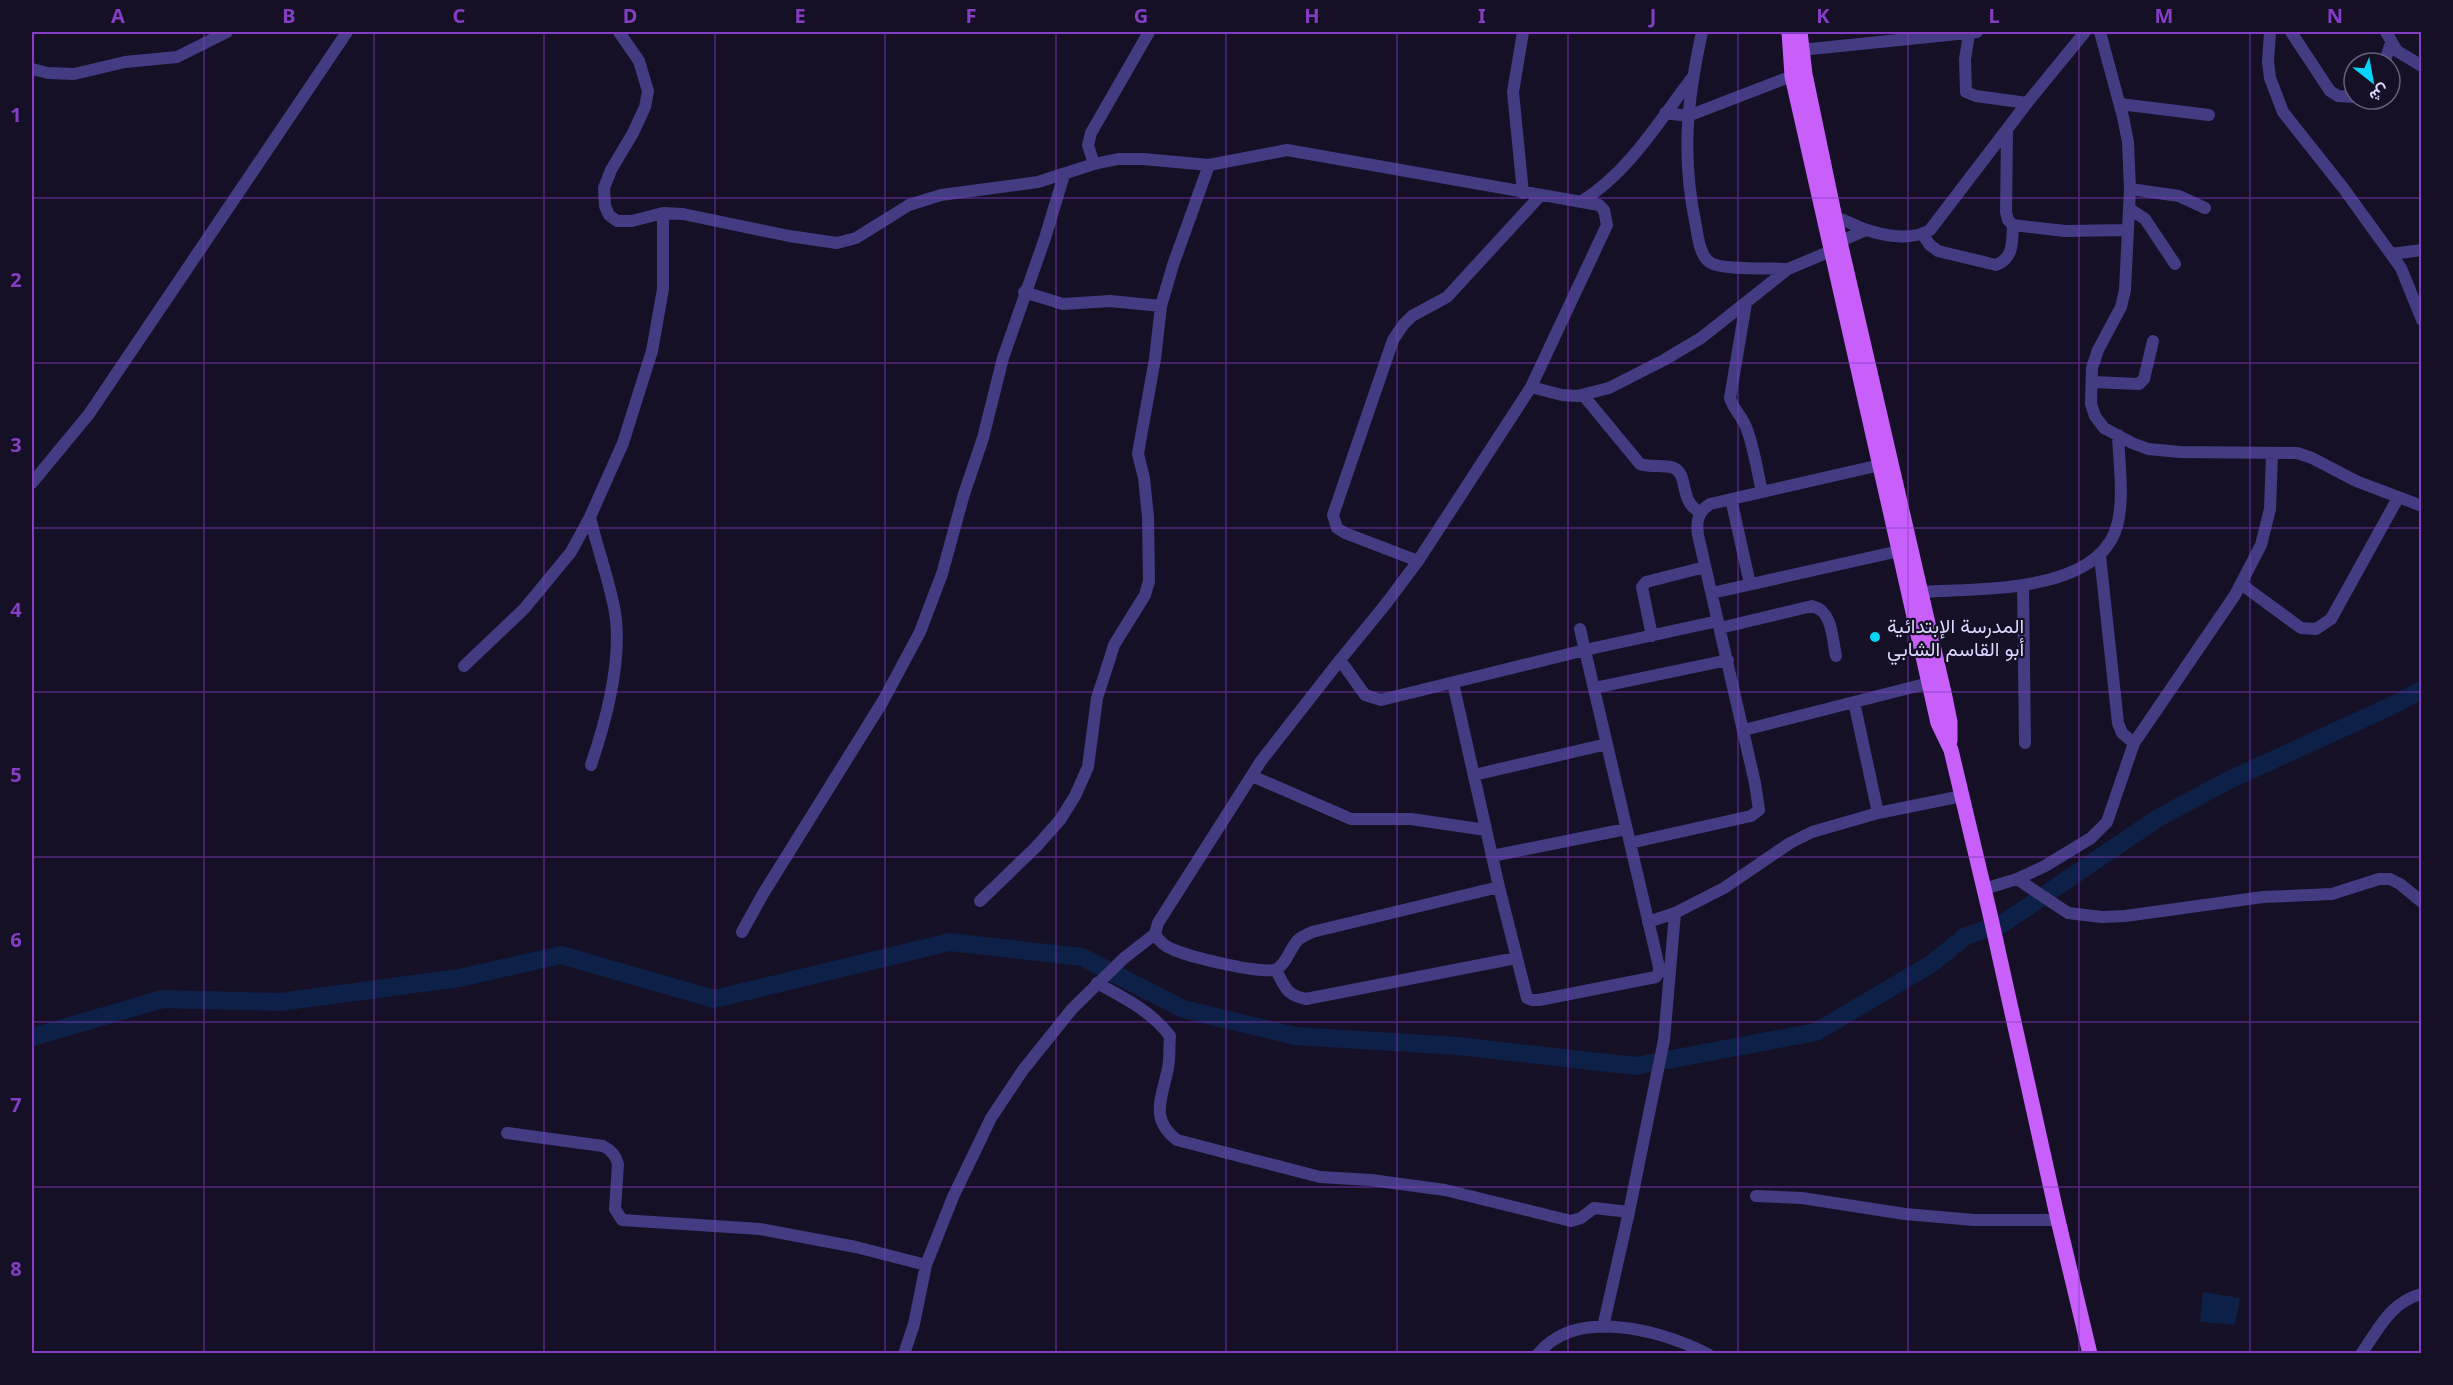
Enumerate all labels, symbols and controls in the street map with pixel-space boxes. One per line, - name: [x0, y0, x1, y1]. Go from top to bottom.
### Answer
- text: A: [111, 2, 125, 29]
- text: B: [282, 2, 296, 29]
- text: C: [453, 2, 466, 29]
- text: D: [623, 2, 637, 29]
- text: E: [794, 2, 806, 29]
- text: F: [966, 2, 976, 29]
- text: G: [1134, 2, 1148, 29]
- text: H: [1304, 2, 1320, 29]
- text: I: [1478, 2, 1486, 29]
- text: J: [1648, 2, 1656, 29]
- text: K: [1816, 2, 1830, 29]
- text: L: [1988, 2, 2000, 29]
- text: M: [2155, 2, 2173, 29]
- text: N: [2327, 2, 2343, 29]
- north arrow: [2342, 51, 2402, 111]
- text: ش: [2366, 79, 2394, 108]
- text: 1: [10, 101, 22, 128]
- text: 2: [10, 266, 22, 293]
- text: 3: [10, 431, 22, 458]
- text: 4: [10, 596, 22, 623]
- place label: المدرسة الإبتدائية أبو القاسم الشابي: [1887, 612, 2024, 666]
- marker: المدرسة الإبتدائية أبو القاسم الشابي: [1868, 630, 1882, 644]
- text: 5: [10, 761, 22, 788]
- text: 6: [10, 926, 22, 953]
- text: 7: [10, 1091, 22, 1118]
- text: 8: [10, 1255, 22, 1282]

